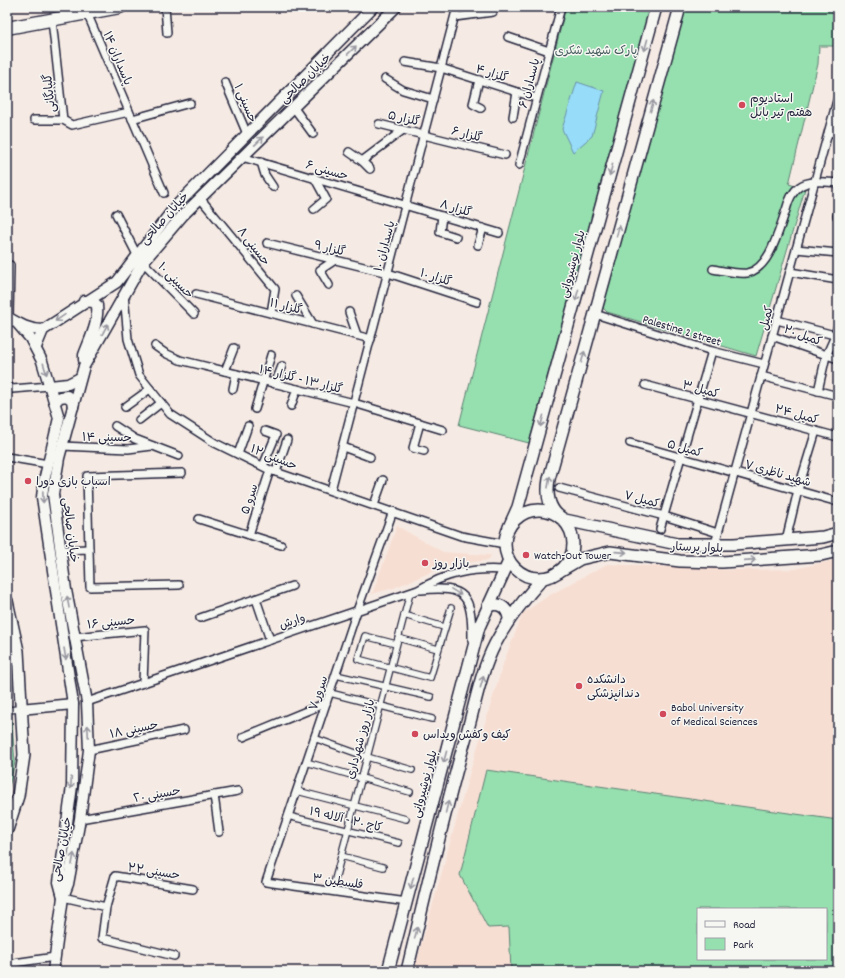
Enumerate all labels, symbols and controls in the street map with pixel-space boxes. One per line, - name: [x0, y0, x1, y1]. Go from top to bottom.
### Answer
- street label: پاسداران ۱۴: [98, 29, 136, 88]
- one-way arrow: [642, 38, 649, 51]
- park label: پارک شهید شکری: [555, 43, 637, 60]
- one-way arrow: [347, 45, 357, 55]
- street label: خیابان صالحی: [277, 50, 336, 108]
- street label: پاسداران ۶: [516, 57, 545, 110]
- street label: گلزار ۴: [473, 61, 510, 88]
- street label: گلپایگانی: [40, 73, 61, 113]
- street label: حسینی ۱: [229, 81, 260, 126]
- place label: استادیوم هفتم تیر بابل: [750, 91, 812, 122]
- one-way arrow: [649, 100, 657, 113]
- marker: استادیوم هفتم تیر بابل: [737, 100, 747, 110]
- street label: گلزار ۵: [386, 108, 421, 131]
- street label: گلزار ۶: [449, 123, 484, 148]
- one-way arrow: [254, 136, 264, 146]
- street label: حسینی ۶: [303, 157, 350, 186]
- one-way arrow: [607, 163, 614, 176]
- street label: خيابان صالحی: [137, 189, 193, 249]
- street label: گلزار ۸: [437, 197, 474, 222]
- street label: پاسداران ١٠: [371, 219, 400, 274]
- street label: حسینی ۸: [232, 224, 273, 270]
- one-way arrow: [614, 225, 622, 238]
- street label: بلوار نوشیروانی: [556, 229, 591, 300]
- street label: گلزار ٩: [312, 237, 347, 262]
- street label: حسینی ۱۰: [153, 259, 197, 303]
- street label: گلزار ۱۰: [417, 265, 454, 292]
- one-way arrow: [572, 288, 580, 301]
- street label: گلزار ١١: [268, 295, 304, 320]
- street label: کمیل: [756, 304, 779, 333]
- street label: Palestine 2 street: [640, 311, 724, 352]
- one-way arrow: [55, 314, 66, 322]
- street label: کمیل ۲۰: [781, 322, 824, 351]
- one-way arrow: [101, 323, 109, 335]
- one-way arrow: [580, 350, 587, 363]
- street label: گلزار ۱۳ - گلزار ۱۴: [257, 362, 344, 399]
- one-way arrow: [42, 363, 49, 376]
- street label: کمیل ۳: [680, 377, 721, 404]
- street label: کمیل ۲۴: [773, 401, 820, 429]
- one-way arrow: [538, 414, 545, 427]
- street label: حسینی ۱۴: [82, 430, 132, 447]
- street label: کمیل ۵: [665, 436, 704, 463]
- street label: حسینی ۱۲: [248, 441, 299, 475]
- street label: شهید ناظری ۷: [742, 457, 813, 492]
- place label: اسباب بازی دورا: [36, 474, 111, 491]
- marker: اسباب بازی دورا: [23, 476, 33, 486]
- one-way arrow: [545, 476, 553, 489]
- street label: سرو ۵: [238, 482, 263, 517]
- street label: کمیل ۷: [622, 488, 661, 513]
- one-way arrow: [39, 491, 47, 504]
- street label: خيابان صالحی: [57, 497, 82, 564]
- street label: بلوار پرستار: [670, 539, 723, 558]
- place label: Watch-Out Tower: [534, 548, 612, 565]
- one-way arrow: [614, 549, 627, 556]
- marker: Watch-Out Tower: [521, 550, 531, 560]
- place label: بازار روز: [432, 556, 469, 573]
- one-way arrow: [743, 556, 756, 563]
- marker: بازار روز: [420, 558, 430, 568]
- one-way arrow: [450, 589, 462, 597]
- one-way arrow: [64, 596, 72, 609]
- street label: وارش: [277, 610, 308, 635]
- street label: حسینی ۱۶: [86, 613, 136, 634]
- one-way arrow: [61, 647, 69, 660]
- place label: دانشکده دندانپزشکی: [587, 672, 640, 703]
- street label: سرور ۷: [306, 674, 333, 713]
- one-way arrow: [479, 675, 486, 688]
- marker: دانشکده دندانپزشکی: [574, 681, 584, 691]
- street label: بازار روز شهرداری: [343, 697, 380, 781]
- place label: Babol University of Medical Sciences: [671, 700, 758, 731]
- marker: Babol University of Medical Sciences: [658, 709, 668, 719]
- street label: حسینی ۱۸: [108, 717, 160, 744]
- one-way arrow: [84, 725, 92, 738]
- place label: کیف و‌کفش ویداس: [423, 727, 511, 744]
- marker: کیف و‌کفش ویداس: [410, 729, 420, 739]
- street label: بلوار نوشیروانی: [408, 749, 443, 820]
- one-way arrow: [440, 750, 448, 763]
- one-way arrow: [68, 776, 75, 789]
- street label: حسینی ٢٠: [132, 783, 182, 808]
- one-way arrow: [444, 801, 452, 814]
- street label: کاج ۲۰ - آلاله ۱۹: [307, 804, 384, 837]
- street label: خيابان صالحی: [48, 815, 77, 883]
- one-way arrow: [69, 853, 77, 866]
- street label: حسینی ۲۲: [126, 860, 181, 885]
- street label: فلسطین ۳: [311, 871, 364, 894]
- one-way arrow: [408, 876, 415, 889]
- legend: [697, 908, 827, 960]
- text: Road: [733, 917, 755, 934]
- one-way arrow: [413, 927, 420, 940]
- text: Park: [733, 937, 754, 954]

